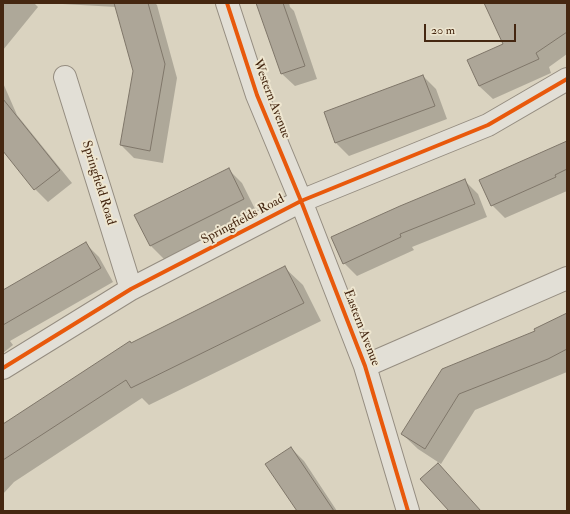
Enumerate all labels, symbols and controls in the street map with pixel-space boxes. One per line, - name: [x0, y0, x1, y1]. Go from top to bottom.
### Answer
- scale bar: [426, 16, 518, 42]
- text: 20 m: [431, 23, 455, 38]
- street label: Western Avenue: [249, 57, 293, 141]
- street label: Springfield Road: [78, 139, 118, 227]
- street label: Springfields Road: [199, 192, 287, 248]
- street label: Eastern Avenue: [339, 288, 383, 368]

